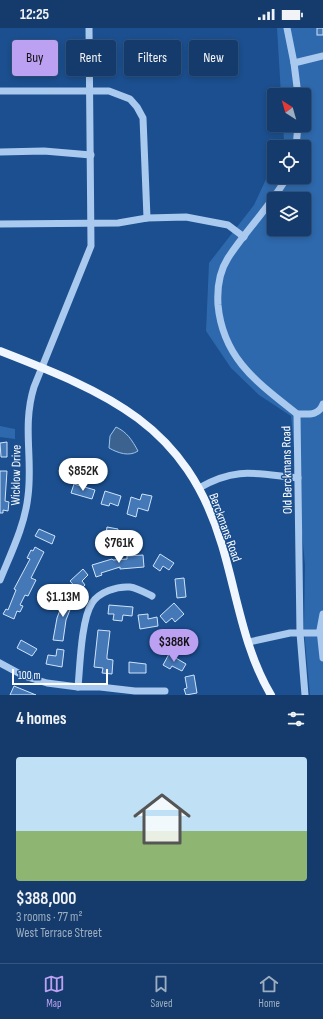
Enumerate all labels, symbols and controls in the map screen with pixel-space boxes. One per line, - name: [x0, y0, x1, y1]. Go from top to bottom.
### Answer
- text: 12:25: [20, 5, 49, 24]
- chip: Buy: [12, 40, 58, 76]
- chip: Rent: [66, 40, 116, 76]
- chip: Filters: [124, 40, 181, 76]
- chip: New: [189, 40, 238, 76]
- north arrow: [267, 88, 311, 132]
- map controls: [267, 88, 311, 236]
- button: locate: [267, 140, 311, 184]
- button: layers: [267, 192, 311, 236]
- street label: Old Berckmans Road: [278, 426, 296, 514]
- street label: Wicklow Drive: [7, 444, 25, 506]
- pin: $852K: [55, 458, 111, 492]
- text: $852K: [68, 463, 98, 479]
- street label: Berckmans Road: [205, 491, 245, 564]
- pin: $761K: [91, 530, 147, 564]
- text: $761K: [104, 535, 134, 551]
- pin: $1.13M: [30, 584, 96, 618]
- text: $1.13M: [46, 589, 80, 605]
- pin: $388K: [146, 629, 202, 663]
- text: $388K: [158, 634, 190, 650]
- scale bar: [12, 667, 108, 686]
- text: 100 m: [18, 669, 40, 682]
- icon: filters: [285, 708, 307, 730]
- text: 4 homes: [16, 709, 67, 729]
- icon: home: [126, 783, 198, 855]
- text: $388,000: [16, 889, 76, 909]
- text: 3 rooms · 77 m²: [16, 909, 82, 925]
- text: West Terrace Street: [16, 925, 102, 941]
- tab: Map: [43, 973, 65, 1010]
- tab: Saved: [150, 973, 173, 1010]
- tab: Home: [258, 973, 280, 1010]

